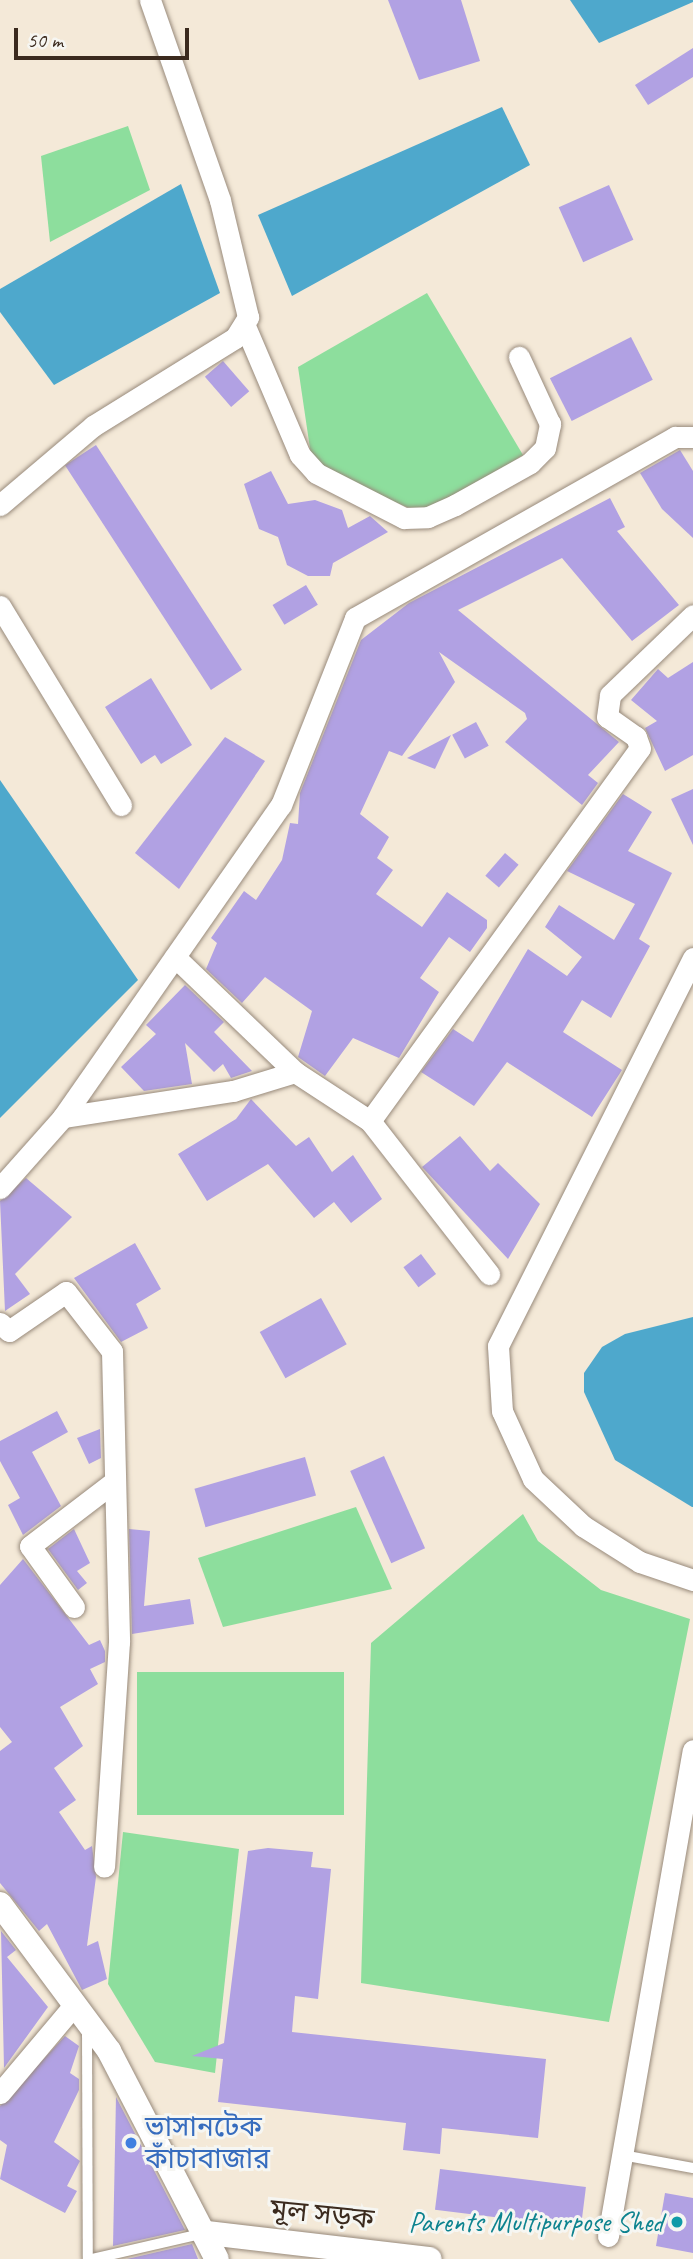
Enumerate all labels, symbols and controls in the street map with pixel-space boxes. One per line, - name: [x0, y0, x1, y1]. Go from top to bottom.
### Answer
- scale bar: [18, 14, 192, 58]
- text: 50 m: [27, 27, 63, 53]
- place label: ভাসানটেক কাঁচাবাজার: [145, 2110, 270, 2176]
- marker: ভাসানটেক কাঁচাবাজার: [123, 2135, 139, 2151]
- street label: মূল সড়ক: [268, 2192, 376, 2236]
- place label: Parents Multipurpose Shed: [408, 2205, 663, 2239]
- marker: Parents Multipurpose Shed: [669, 2214, 685, 2230]

